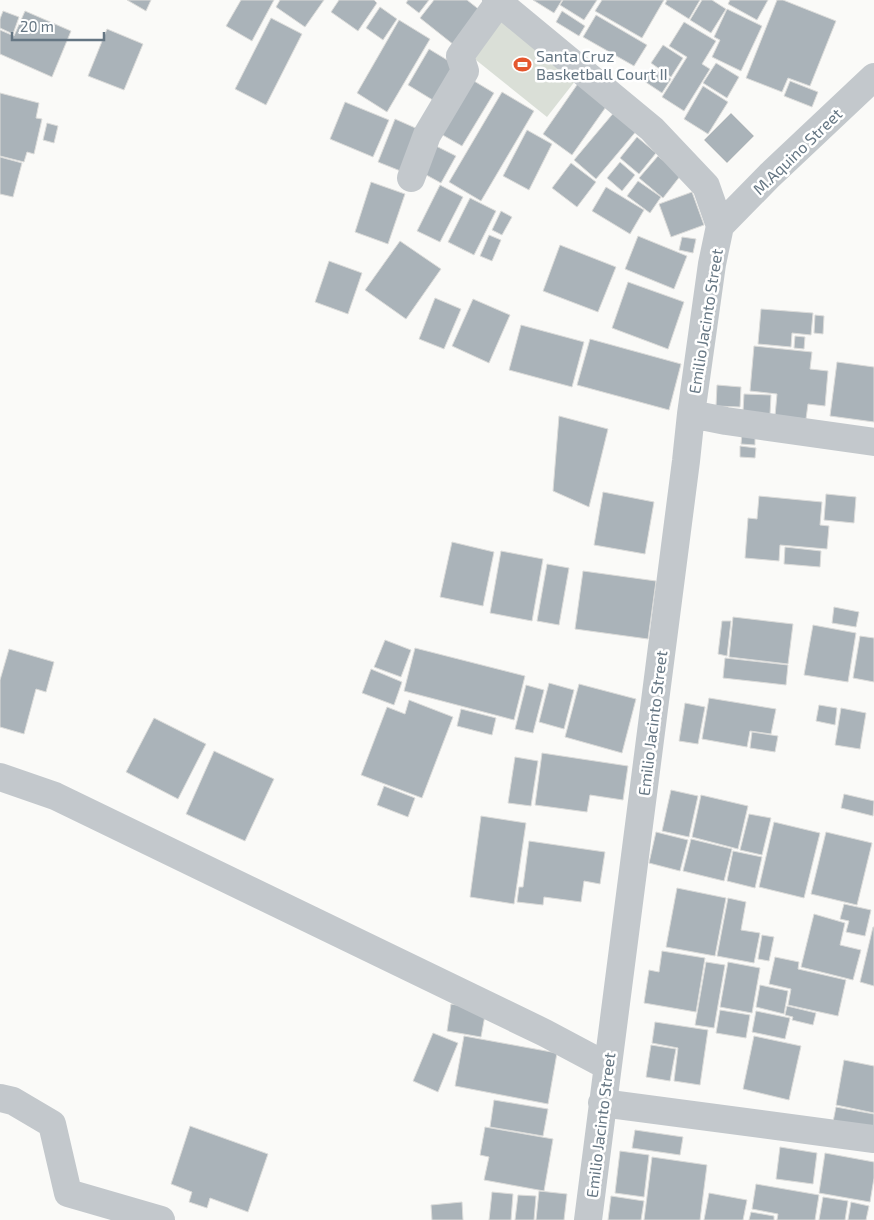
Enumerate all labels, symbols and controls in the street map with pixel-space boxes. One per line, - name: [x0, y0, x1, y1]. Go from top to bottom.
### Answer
- scale bar: [12, 10, 105, 42]
- text: 20 m: [20, 17, 54, 35]
- place label: Santa Cruz Basketball Court II: [536, 46, 668, 83]
- sports icon: Santa Cruz Basketball Court II: [512, 54, 532, 74]
- street label: M.Aquino Street: [749, 104, 845, 198]
- street label: Emilio Jacinto Street: [684, 247, 726, 395]
- street label: Emilio Jacinto Street: [634, 649, 670, 797]
- street label: Emilio Jacinto Street: [582, 1051, 618, 1199]

